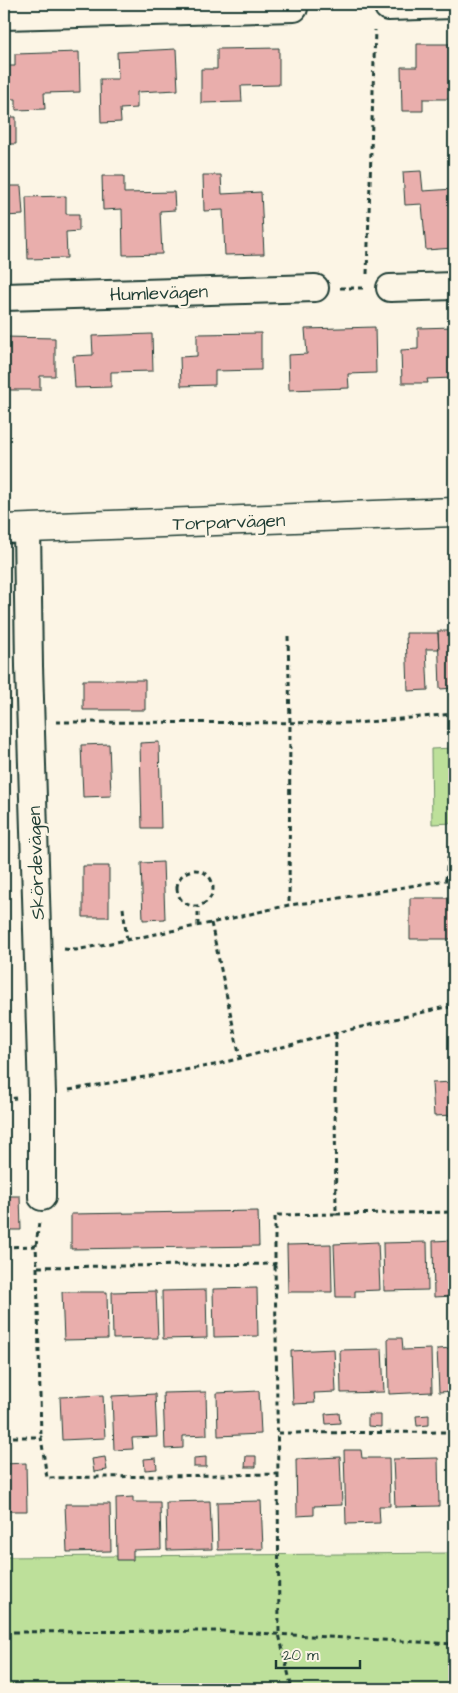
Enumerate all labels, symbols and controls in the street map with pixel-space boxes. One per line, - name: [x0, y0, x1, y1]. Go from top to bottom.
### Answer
- street label: Humlevägen: [109, 278, 209, 310]
- street label: Torparvägen: [172, 507, 286, 539]
- street label: Skördevägen: [21, 805, 53, 920]
- scale bar: [276, 1638, 359, 1670]
- text: 20 m: [283, 1645, 319, 1666]

